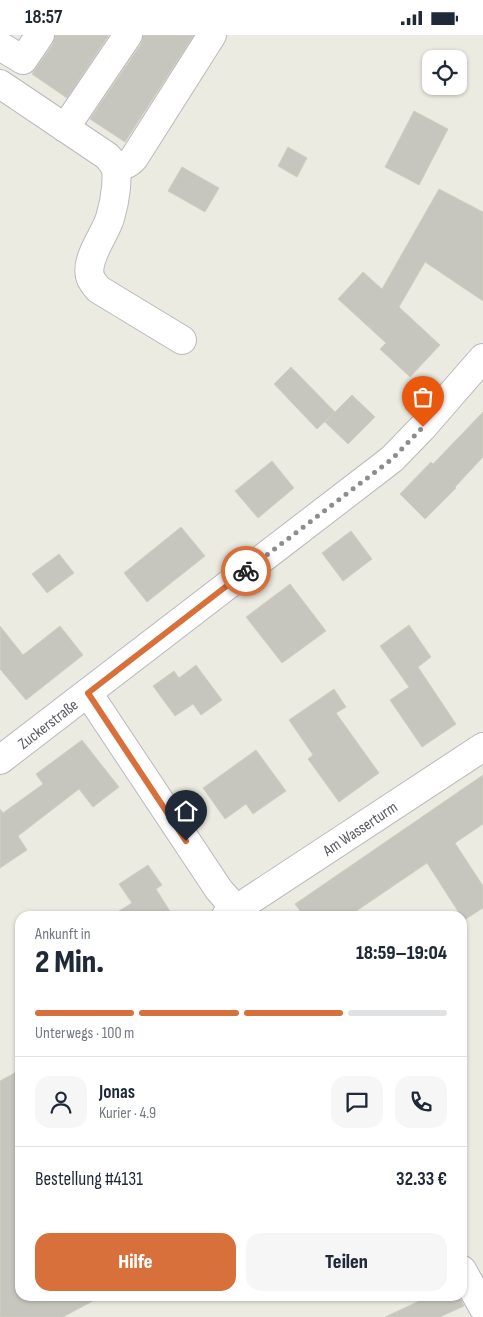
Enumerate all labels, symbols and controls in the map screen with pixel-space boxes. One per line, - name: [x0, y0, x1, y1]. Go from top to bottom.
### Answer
- text: 18:57: [25, 6, 62, 29]
- map controls: [422, 50, 467, 95]
- button: locate: [422, 50, 467, 95]
- pin: [402, 376, 444, 427]
- icon: bag: [409, 383, 437, 411]
- courier: [221, 546, 271, 596]
- icon: bike: [232, 557, 260, 585]
- street label: Zuckerstraße: [15, 696, 82, 754]
- pin: [165, 790, 207, 841]
- icon: home: [172, 797, 200, 825]
- street label: Am Wasserturm: [319, 798, 401, 861]
- text: Ankunft in: [35, 925, 91, 944]
- text: 18:59–19:04: [356, 942, 447, 965]
- text: 2 Min.: [35, 943, 104, 982]
- text: Unterwegs · 100 m: [35, 1024, 134, 1043]
- button: person: [35, 1076, 87, 1128]
- button: chat: [331, 1076, 383, 1128]
- button: phone: [395, 1076, 447, 1128]
- text: Jonas: [99, 1081, 135, 1104]
- text: Kurier · 4.9: [99, 1104, 156, 1123]
- text: Bestellung #4131: [35, 1168, 143, 1191]
- text: 32.33 €: [396, 1168, 447, 1191]
- button: Hilfe: [35, 1233, 236, 1291]
- button: Teilen: [246, 1233, 447, 1291]

